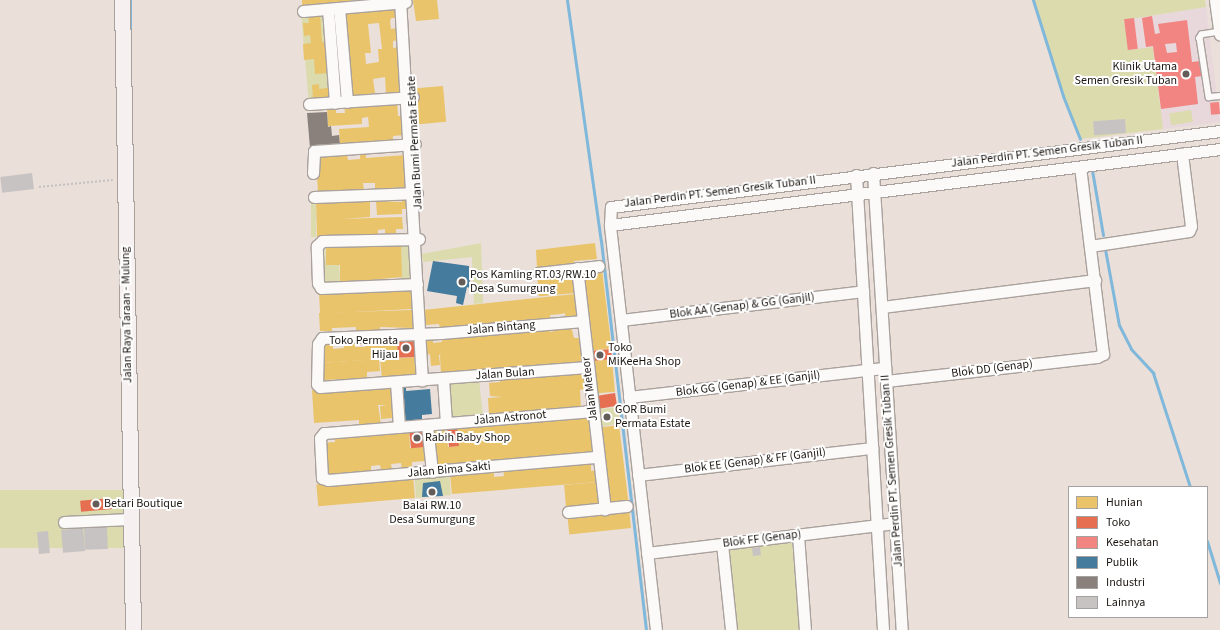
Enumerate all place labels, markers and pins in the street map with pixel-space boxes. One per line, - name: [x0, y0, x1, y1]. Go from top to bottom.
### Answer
- place label: Klinik Utama Semen Gresik Tuban: [1075, 60, 1177, 88]
- marker: Klinik Utama Semen Gresik Tuban: [1180, 68, 1192, 80]
- place label: Pos Kamling RT.03/RW.10 Desa Sumurgung: [470, 268, 596, 296]
- marker: Pos Kamling RT.03/RW.10 Desa Sumurgung: [457, 277, 467, 287]
- place label: Toko Permata Hijau: [329, 334, 398, 362]
- place label: Toko MiKeeHa Shop: [608, 341, 681, 369]
- marker: Toko Permata Hijau: [401, 343, 411, 353]
- marker: Toko MiKeeHa Shop: [595, 350, 605, 360]
- place label: GOR Bumi Permata Estate: [615, 403, 690, 431]
- marker: GOR Bumi Permata Estate: [602, 412, 612, 422]
- place label: Rabih Baby Shop: [425, 431, 510, 445]
- marker: Rabih Baby Shop: [412, 433, 422, 443]
- marker: Balai RW.10 Desa Sumurgung: [427, 487, 437, 497]
- place label: Betari Boutique: [104, 497, 182, 511]
- marker: Betari Boutique: [91, 499, 101, 509]
- place label: Balai RW.10 Desa Sumurgung: [389, 499, 475, 527]

